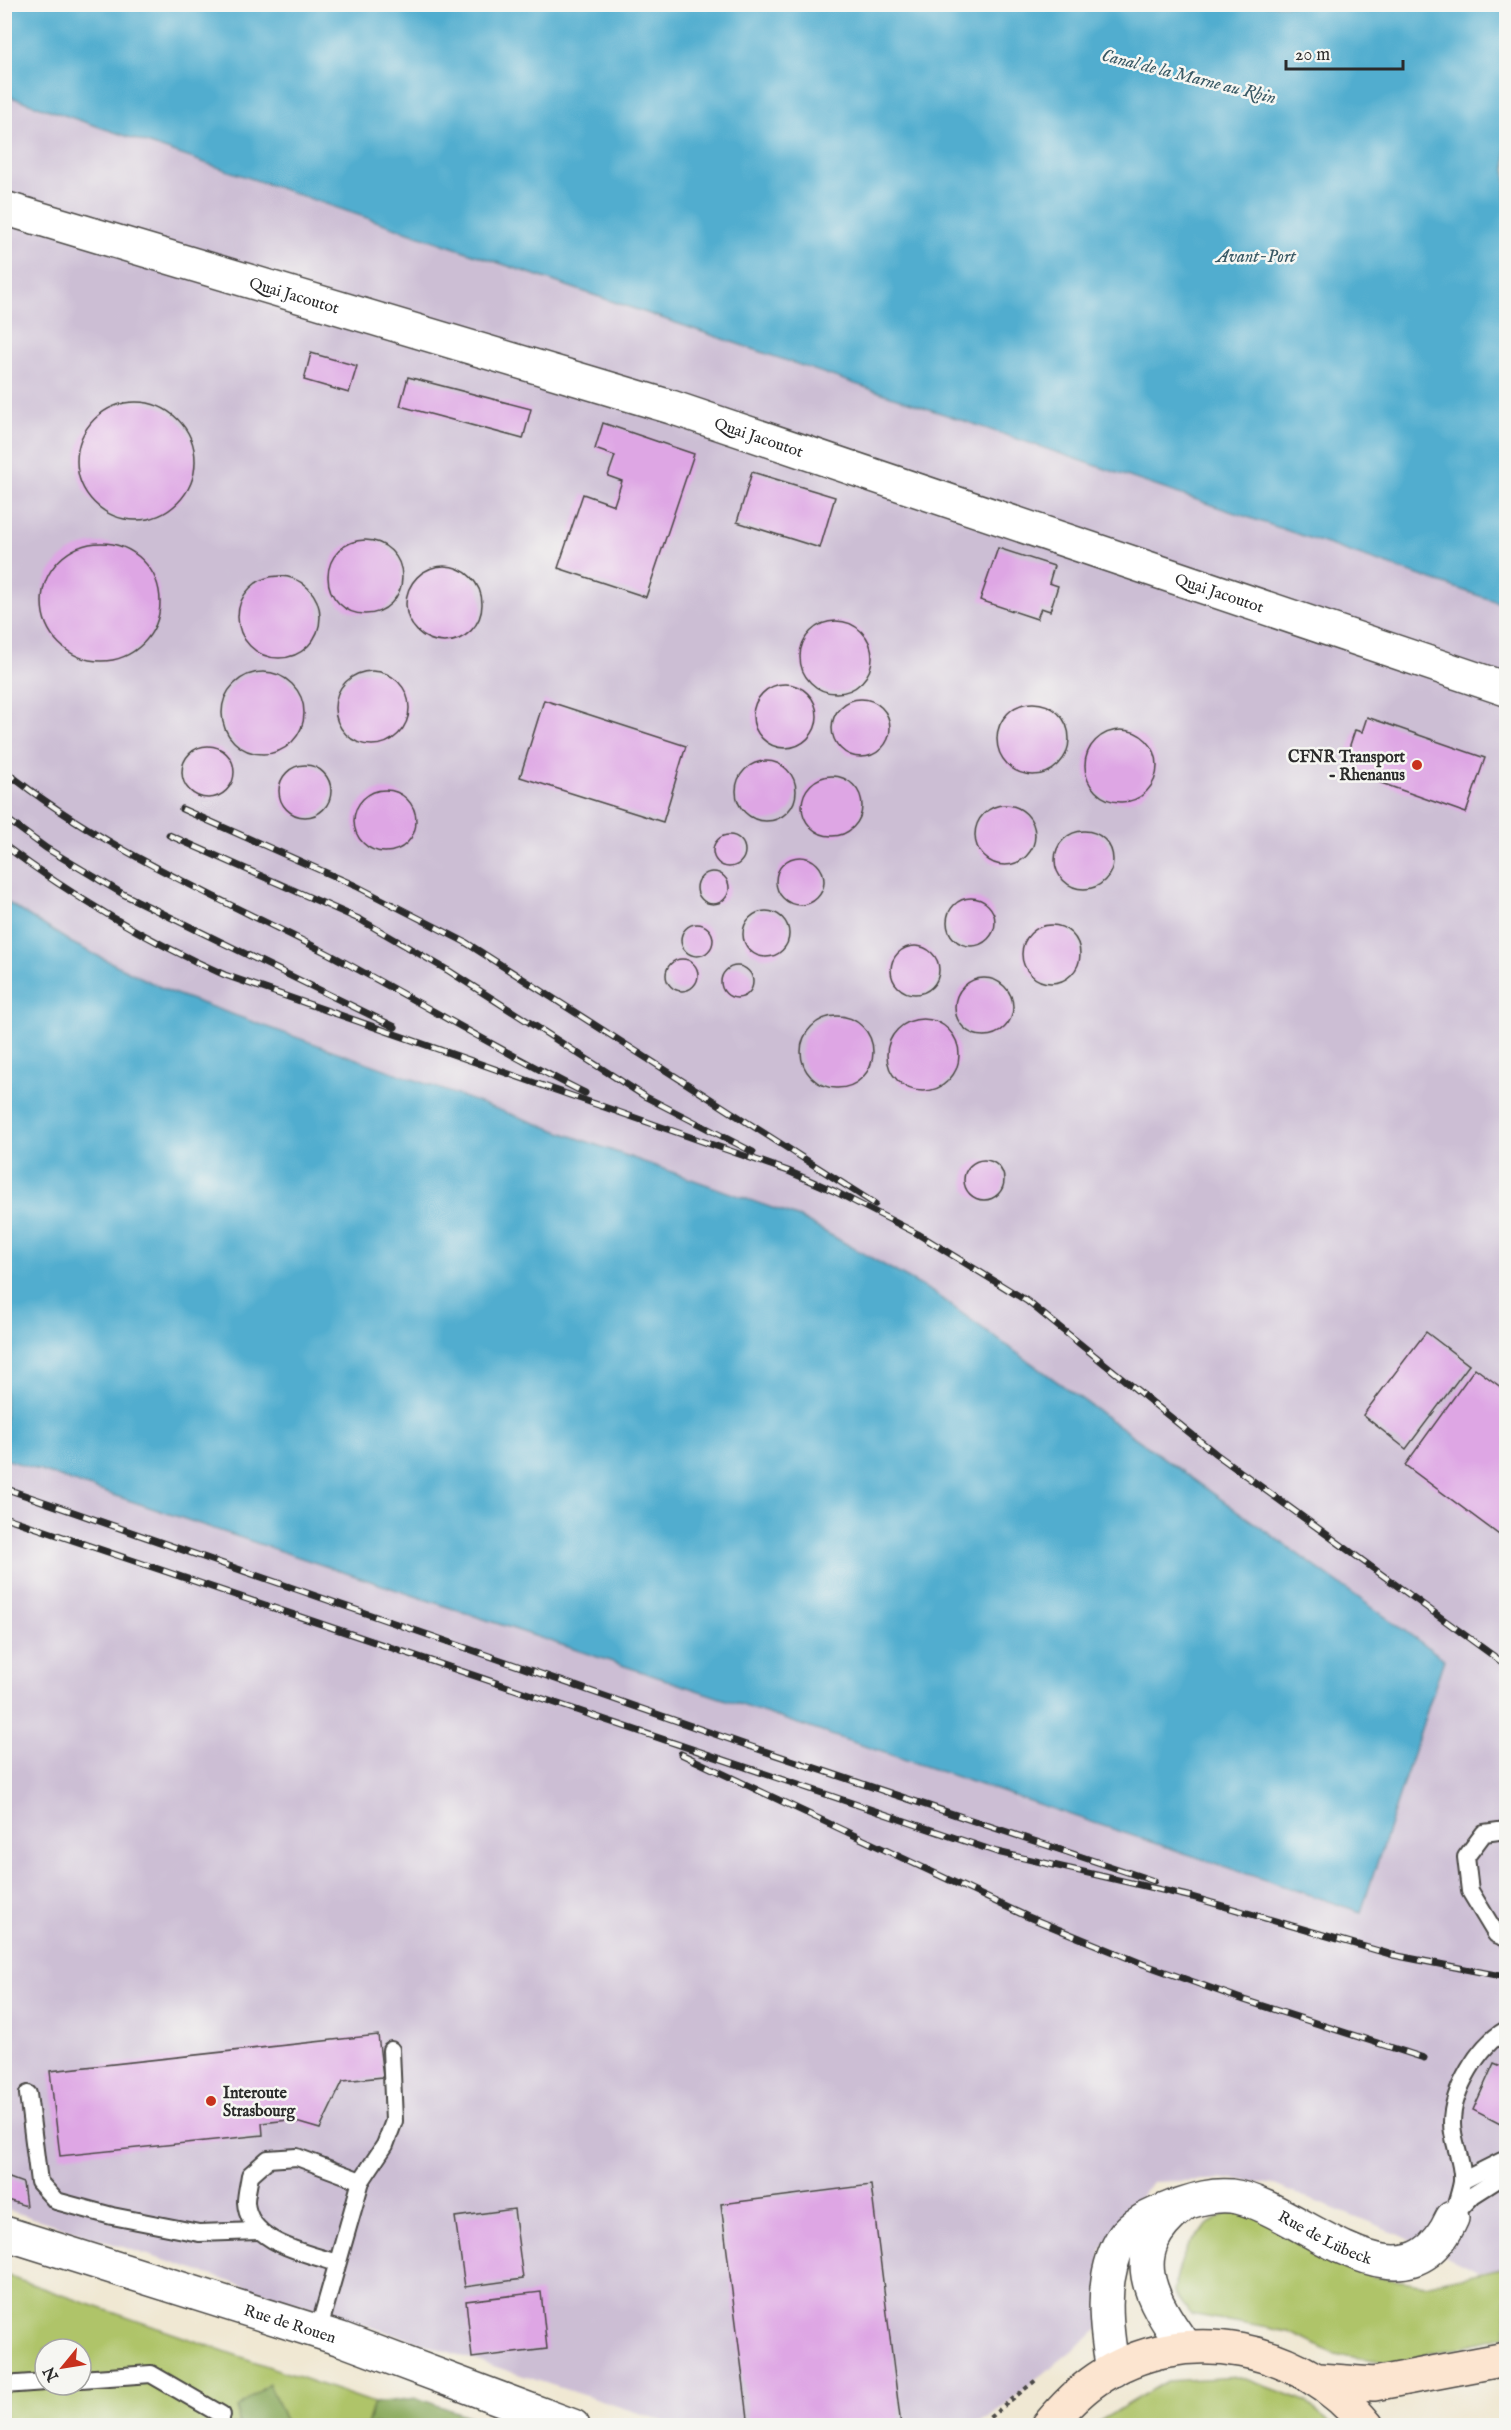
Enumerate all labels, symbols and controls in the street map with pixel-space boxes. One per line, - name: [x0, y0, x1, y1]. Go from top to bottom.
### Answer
- scale bar: [1286, 33, 1403, 71]
- text: 20 m: [1295, 44, 1330, 67]
- water label: Canal de la Marne au Rhin: [1099, 45, 1278, 110]
- water label: Avant-Port: [1214, 246, 1297, 269]
- street label: Quai Jacoutot: [247, 274, 341, 319]
- street label: Quai Jacoutot: [711, 414, 806, 463]
- street label: Quai Jacoutot: [1172, 570, 1266, 619]
- place label: CFNR Transport - Rhenanus: [1288, 748, 1406, 786]
- marker: CFNR Transport - Rhenanus: [1410, 758, 1424, 772]
- place label: Interoute Strasbourg: [223, 2084, 296, 2122]
- marker: Interoute Strasbourg: [204, 2094, 218, 2108]
- street label: Rue de Lübeck: [1274, 2207, 1374, 2270]
- street label: Rue de Rouen: [241, 2301, 339, 2349]
- north arrow: [33, 2337, 93, 2397]
- text: N: [40, 2362, 64, 2385]

